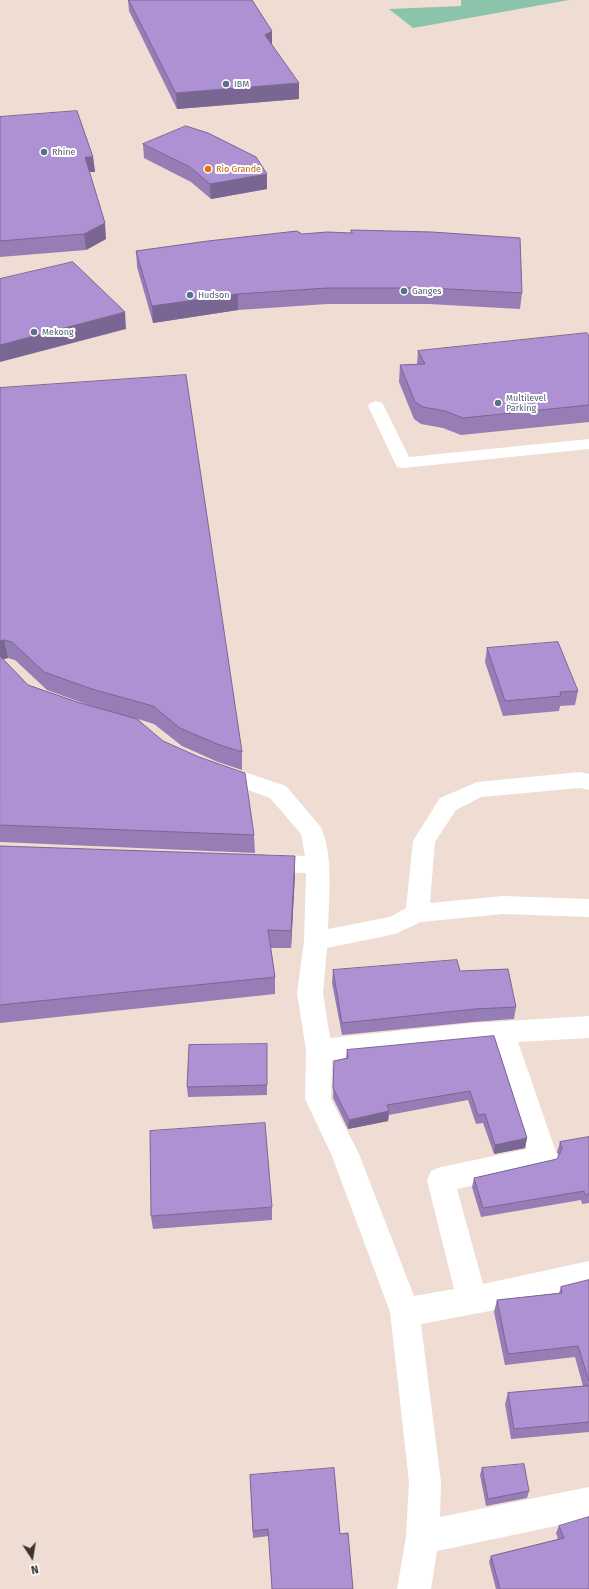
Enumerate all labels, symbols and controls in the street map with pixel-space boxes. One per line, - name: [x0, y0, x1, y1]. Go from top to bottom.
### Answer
- marker: IBM: [221, 79, 231, 89]
- place label: IBM: [234, 79, 249, 89]
- marker: Rhine: [39, 147, 49, 157]
- place label: Rhine: [52, 147, 75, 157]
- marker: Rio Grande: [203, 164, 213, 174]
- place label: Rio Grande: [216, 164, 261, 174]
- marker: Ganges: [399, 286, 409, 296]
- place label: Ganges: [412, 286, 441, 296]
- marker: Hudson: [185, 290, 195, 300]
- place label: Hudson: [198, 290, 229, 300]
- marker: Mekong: [29, 327, 39, 337]
- place label: Mekong: [42, 327, 74, 337]
- place label: Multilevel Parking: [506, 393, 546, 414]
- marker: Multilevel Parking: [493, 398, 503, 408]
- north arrow: [12, 1537, 52, 1577]
- text: N: [30, 1562, 40, 1576]

